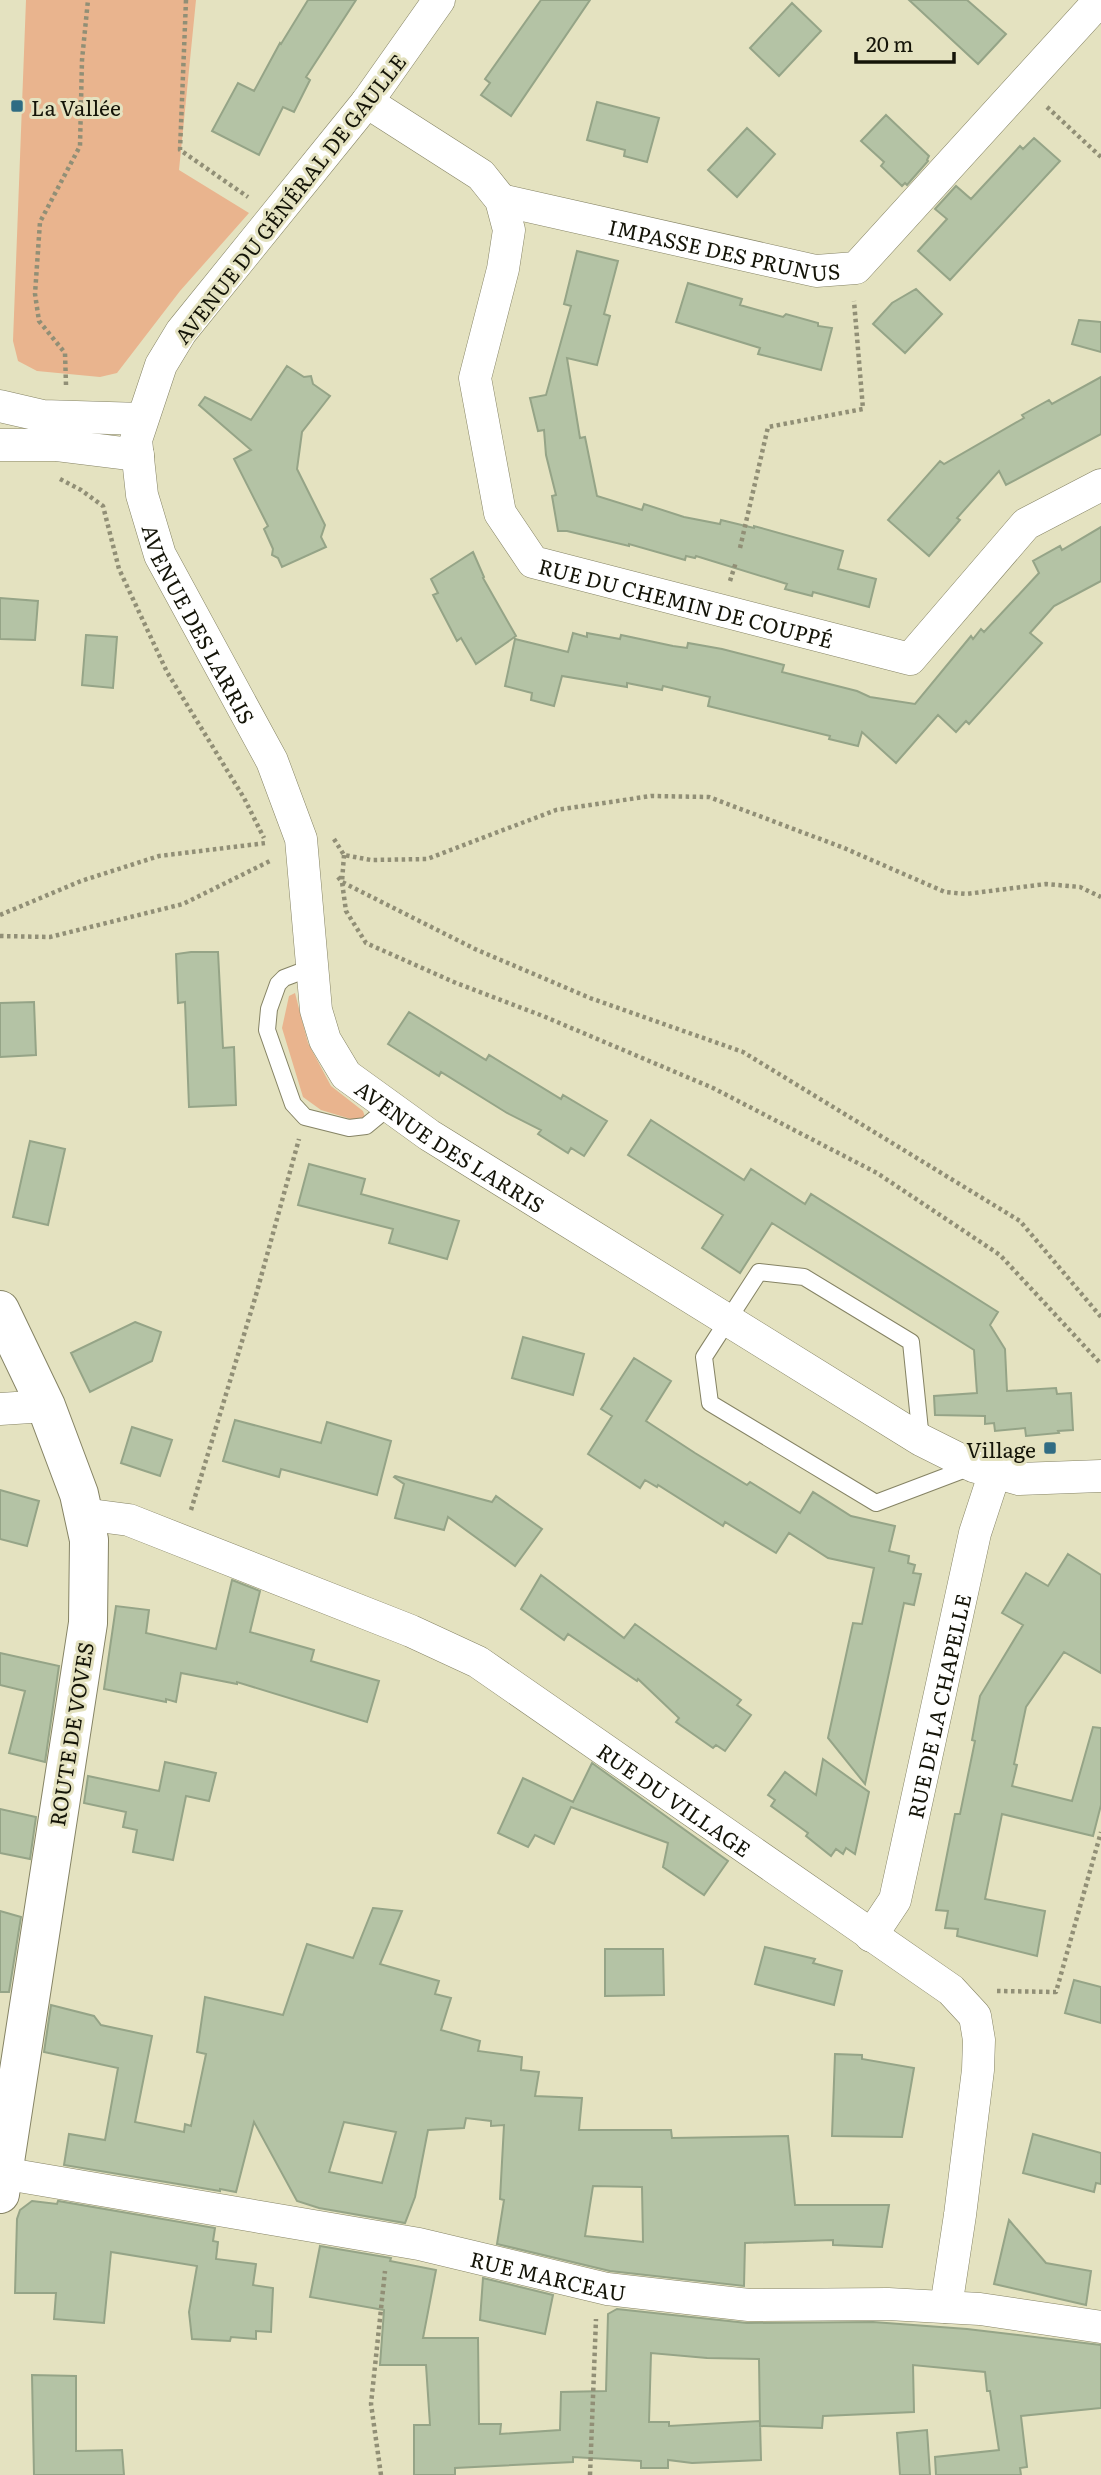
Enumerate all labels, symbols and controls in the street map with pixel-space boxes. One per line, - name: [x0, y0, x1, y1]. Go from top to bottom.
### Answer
- scale bar: [856, 21, 954, 65]
- text: 20 m: [866, 27, 913, 58]
- street label: AVENUE DU GÉNÉRAL DE GAULLE: [166, 46, 412, 350]
- place label: La Vallée: [31, 91, 121, 122]
- marker: La Vallée: [9, 98, 25, 114]
- street label: IMPASSE DES PRUNUS: [606, 209, 841, 287]
- street label: AVENUE DES LARRIS: [136, 520, 264, 729]
- street label: RUE DU CHEMIN DE COUPPÉ: [536, 549, 837, 654]
- street label: AVENUE DES LARRIS: [350, 1072, 551, 1219]
- place label: Village: [966, 1433, 1036, 1464]
- marker: Village: [1042, 1440, 1058, 1456]
- street label: RUE DE LA CHAPELLE: [898, 1591, 977, 1821]
- street label: ROUTE DE VOVES: [40, 1640, 100, 1828]
- street label: RUE DU VILLAGE: [592, 1734, 758, 1863]
- street label: RUE MARCEAU: [468, 2241, 628, 2307]

